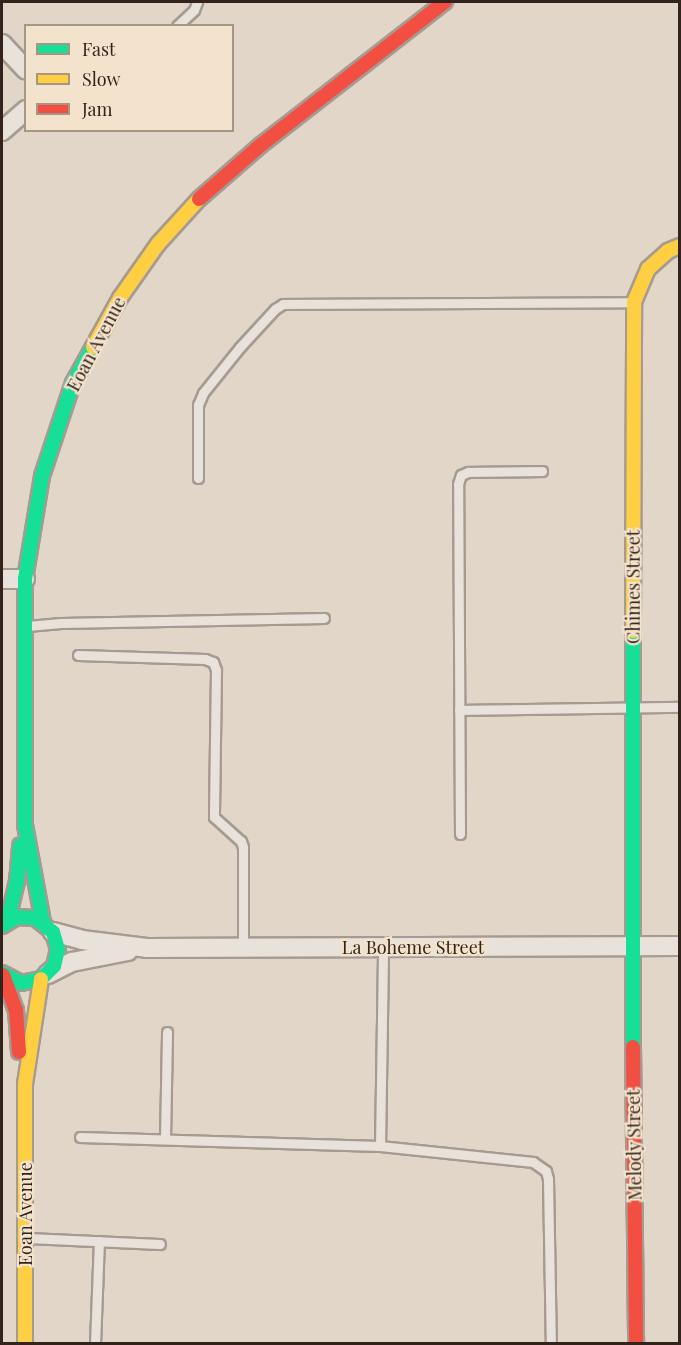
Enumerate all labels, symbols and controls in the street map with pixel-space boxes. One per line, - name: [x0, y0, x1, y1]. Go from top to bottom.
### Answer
- legend: [24, 24, 234, 132]
- text: Fast: [82, 37, 115, 61]
- text: Slow: [82, 67, 120, 91]
- text: Jam: [82, 97, 112, 121]
- street label: Eoan Avenue: [62, 293, 130, 395]
- street label: Chimes Street: [622, 530, 644, 644]
- street label: La Boheme Street: [342, 936, 484, 958]
- street label: Melody Street: [622, 1089, 646, 1201]
- street label: Eoan Avenue: [14, 1162, 36, 1266]

